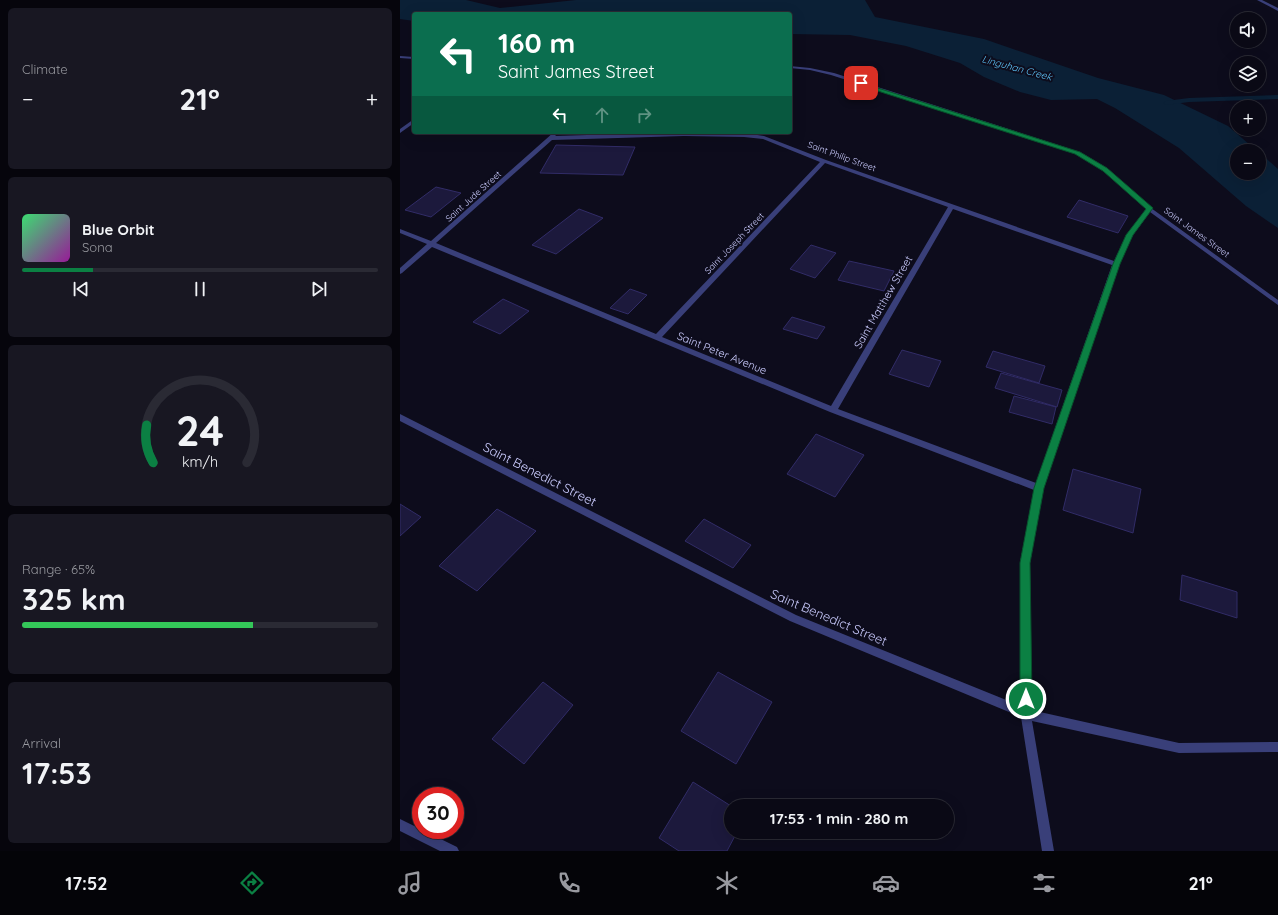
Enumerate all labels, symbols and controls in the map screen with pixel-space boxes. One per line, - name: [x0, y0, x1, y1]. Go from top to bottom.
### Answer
- map controls: [1230, 12, 1266, 180]
- button: sound: [1230, 12, 1266, 48]
- text: 160 m: [498, 25, 575, 60]
- icon: left: [432, 28, 484, 80]
- water label: Linguhan Creek: [980, 52, 1055, 84]
- button: layers: [1230, 56, 1266, 92]
- text: Saint James Street: [498, 60, 655, 83]
- text: Climate: [22, 61, 68, 77]
- pin: [844, 66, 878, 100]
- icon: arrive: [850, 72, 872, 94]
- text: 21°: [179, 80, 220, 118]
- text: −: [22, 85, 33, 113]
- text: +: [366, 85, 378, 113]
- button: +: [1230, 100, 1266, 136]
- icon: left: [549, 104, 571, 126]
- icon: ahead: [591, 104, 613, 126]
- icon: right: [633, 104, 655, 126]
- street label: Saint Philip Street: [806, 139, 878, 173]
- button: −: [1230, 144, 1266, 180]
- street label: Saint Jude Street: [443, 168, 503, 224]
- street label: Saint James Street: [1162, 205, 1232, 259]
- street label: Saint Joseph Street: [702, 210, 766, 276]
- text: Blue Orbit: [82, 220, 155, 239]
- text: Sona: [82, 239, 113, 255]
- street label: Saint Matthew Street: [851, 253, 916, 351]
- icon: previous: [70, 278, 92, 300]
- icon: pause: [189, 278, 211, 300]
- icon: next: [308, 278, 330, 300]
- street label: Saint Peter Avenue: [675, 329, 769, 377]
- text: 24: [176, 404, 224, 456]
- street label: Saint Benedict Street: [481, 439, 599, 509]
- text: km/h: [182, 453, 218, 471]
- text: Range · 65%: [22, 561, 95, 577]
- text: 325 km: [22, 580, 126, 618]
- street label: Saint Benedict Street: [768, 585, 890, 649]
- position arrow: [1005, 678, 1047, 720]
- text: Arrival: [22, 735, 61, 751]
- text: 17:53: [22, 754, 92, 792]
- speed limit sign: 30: [412, 787, 464, 839]
- text: 17:53 · 1 min · 280 m: [770, 809, 908, 828]
- icon: directions: [238, 869, 266, 897]
- icon: music: [396, 869, 424, 897]
- icon: phone: [555, 869, 583, 897]
- icon: climate: [713, 869, 741, 897]
- icon: car: [872, 869, 900, 897]
- icon: filters: [1030, 869, 1058, 897]
- text: 17:52: [65, 872, 108, 895]
- text: 21°: [1188, 872, 1213, 895]

